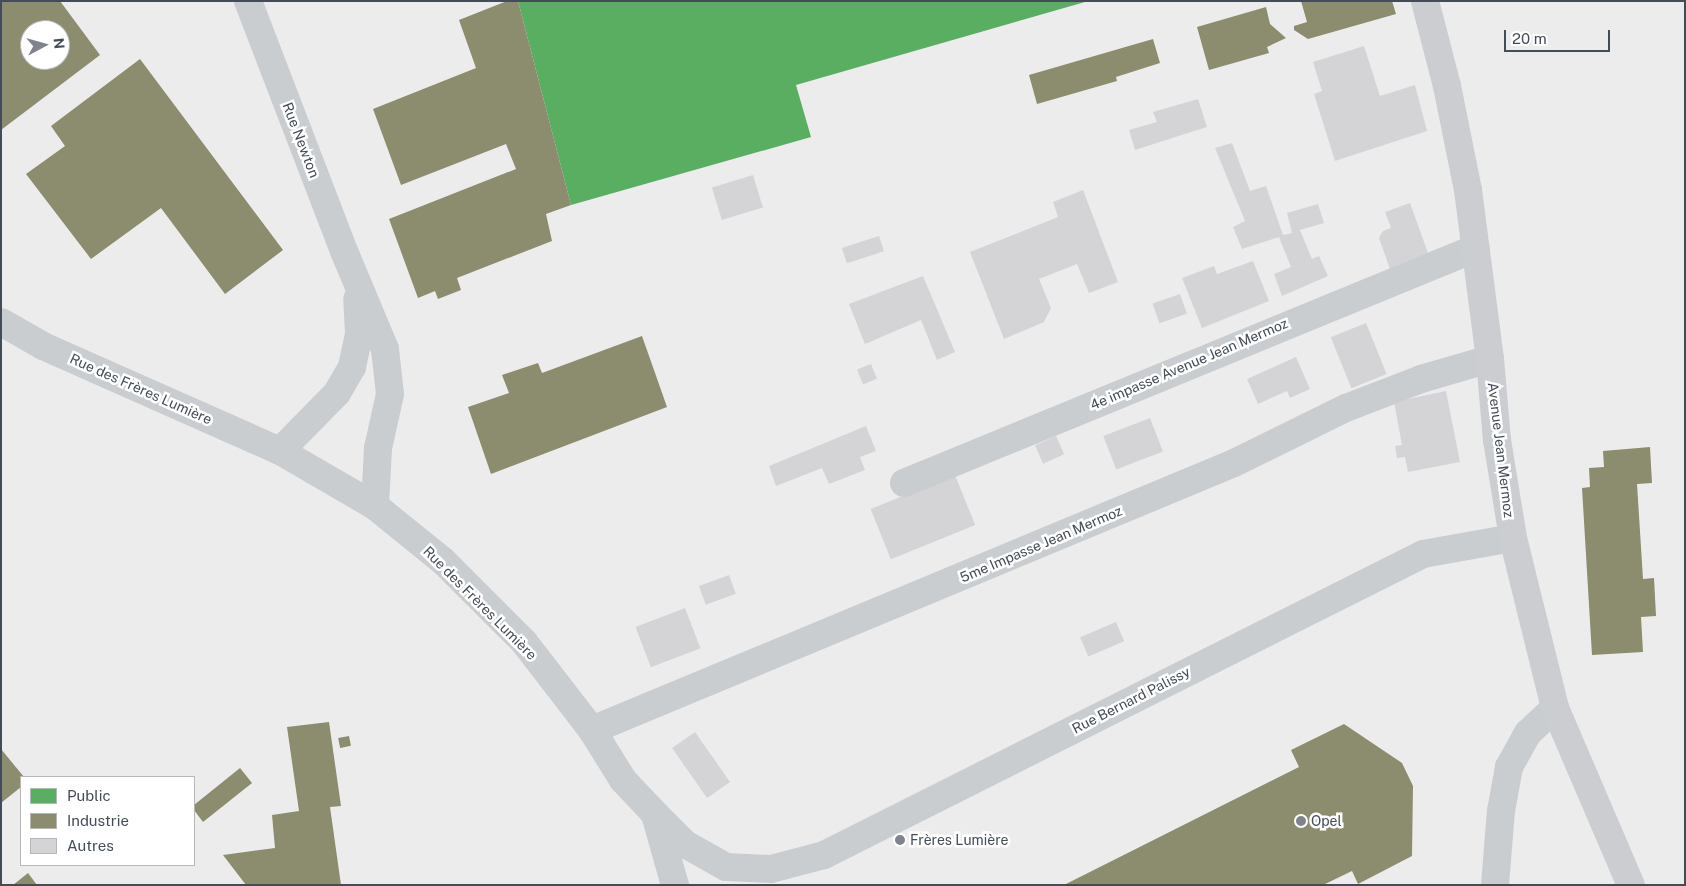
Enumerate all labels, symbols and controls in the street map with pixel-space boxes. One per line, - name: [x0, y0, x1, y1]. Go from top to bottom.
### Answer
- north arrow: [20, 20, 70, 70]
- scale bar: [1506, 20, 1612, 52]
- text: 20 m: [1512, 30, 1547, 47]
- text: N: [50, 37, 67, 50]
- street label: Rue Newton: [279, 100, 323, 180]
- street label: 4e impasse Avenue Jean Mermoz: [1087, 315, 1291, 413]
- street label: Rue des Frères Lumière: [67, 350, 215, 428]
- street label: Avenue Jean Mermoz: [1484, 381, 1518, 519]
- street label: 5me Impasse Jean Mermoz: [957, 502, 1125, 586]
- street label: Rue des Frères Lumière: [420, 543, 540, 663]
- street label: Rue Bernard Palissy: [1069, 663, 1193, 737]
- legend: [20, 776, 195, 866]
- text: Public: [67, 787, 111, 804]
- text: Industrie: [67, 812, 129, 829]
- place label: Opel: [1311, 813, 1342, 829]
- marker: Opel: [1295, 815, 1307, 827]
- place label: Frères Lumière: [910, 832, 1008, 848]
- marker: Frères Lumière: [894, 834, 906, 846]
- text: Autres: [67, 837, 114, 854]

